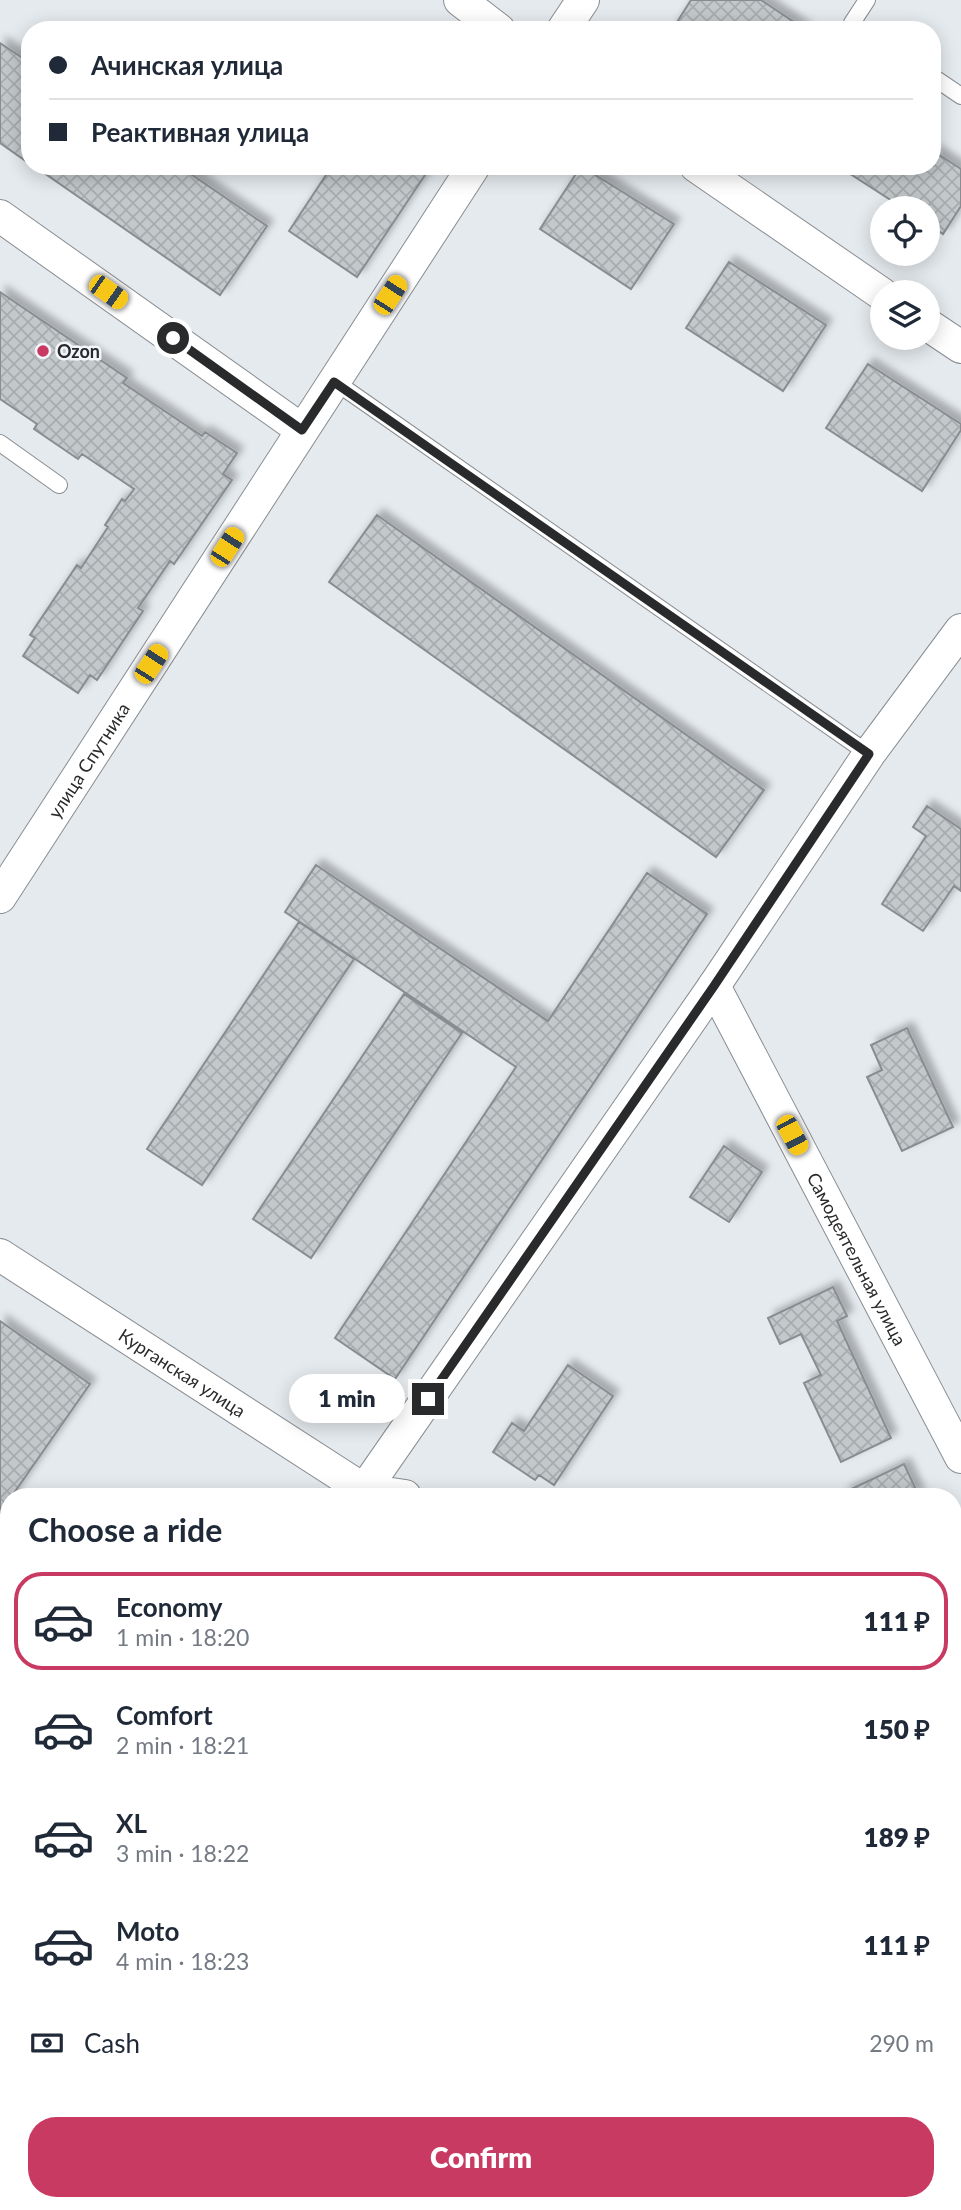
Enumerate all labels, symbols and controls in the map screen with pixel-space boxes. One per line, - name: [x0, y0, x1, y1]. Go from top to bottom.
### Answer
- text: Ачинская улица: [91, 49, 283, 81]
- text: Реактивная улица: [91, 116, 309, 148]
- map controls: [870, 196, 940, 350]
- button: locate: [870, 196, 940, 266]
- car: [85, 271, 132, 313]
- car: [370, 272, 411, 318]
- button: layers: [870, 280, 940, 350]
- route start: [157, 322, 189, 354]
- place label: Ozon: [57, 340, 100, 362]
- marker: Ozon: [35, 343, 51, 359]
- car: [207, 524, 248, 570]
- car: [131, 641, 172, 687]
- street label: улица Спутника: [43, 698, 134, 822]
- car: [773, 1112, 812, 1158]
- street label: Самодеятельная улица: [803, 1169, 911, 1349]
- street label: Курганская улица: [115, 1324, 250, 1422]
- callout: 1 min: [288, 1374, 404, 1424]
- route end: [412, 1383, 444, 1415]
- text: 1 min: [318, 1384, 376, 1412]
- text: Choose a ride: [28, 1510, 222, 1549]
- icon: car: [32, 1590, 95, 1653]
- text: Economy: [116, 1591, 222, 1623]
- text: 111 ₽: [864, 1605, 930, 1637]
- text: 1 min · 18:20: [116, 1623, 249, 1651]
- icon: car: [32, 1698, 95, 1761]
- text: Comfort: [116, 1699, 213, 1731]
- text: 150 ₽: [864, 1713, 930, 1745]
- text: 2 min · 18:21: [116, 1731, 249, 1759]
- icon: car: [32, 1806, 95, 1869]
- text: XL: [116, 1807, 147, 1839]
- text: 189 ₽: [864, 1821, 930, 1853]
- text: 3 min · 18:22: [116, 1839, 249, 1867]
- icon: car: [32, 1914, 95, 1977]
- text: Moto: [116, 1915, 179, 1947]
- text: 111 ₽: [864, 1929, 930, 1961]
- text: 4 min · 18:23: [116, 1947, 249, 1975]
- icon: cash: [28, 2024, 66, 2062]
- text: Cash: [84, 2027, 140, 2059]
- text: 290 m: [869, 2029, 934, 2057]
- button: Confirm: [28, 2117, 934, 2197]

